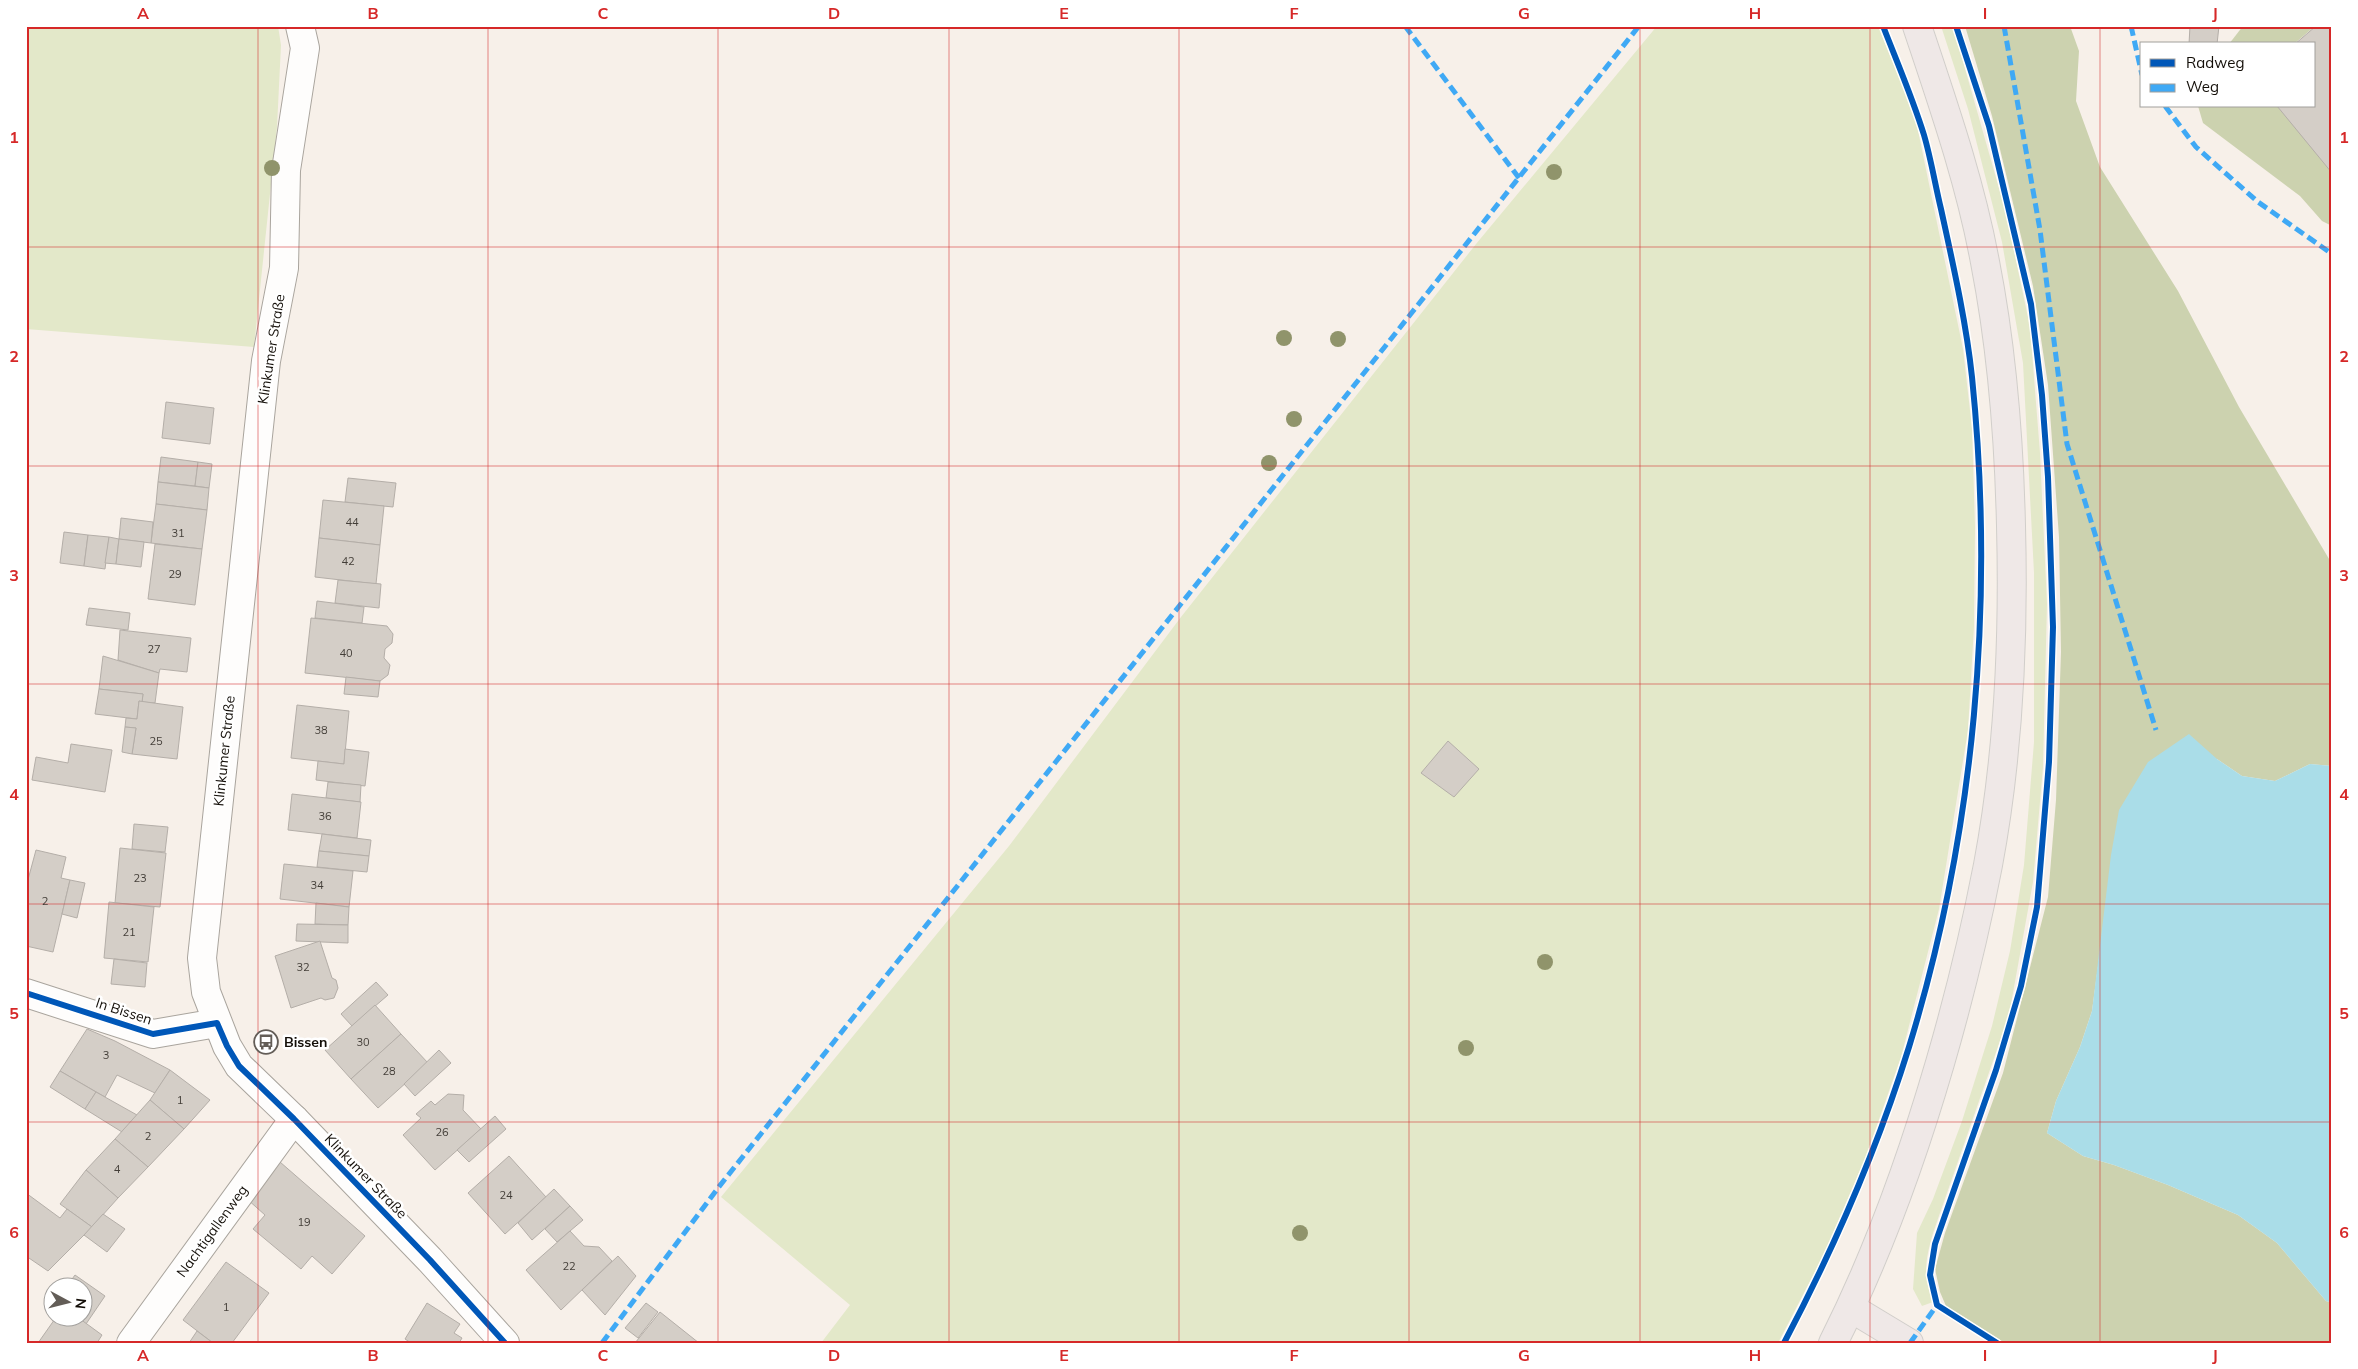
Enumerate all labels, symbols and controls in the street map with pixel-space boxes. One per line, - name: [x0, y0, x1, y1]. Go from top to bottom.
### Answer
- text: A: [137, 3, 149, 23]
- text: B: [367, 3, 379, 23]
- text: C: [598, 3, 609, 23]
- text: D: [828, 3, 840, 23]
- text: E: [1059, 3, 1069, 23]
- text: F: [1289, 3, 1299, 23]
- text: G: [1518, 3, 1530, 23]
- text: H: [1749, 3, 1761, 23]
- text: I: [1983, 3, 1987, 23]
- text: J: [2212, 3, 2218, 23]
- legend: [2140, 42, 2316, 108]
- text: Radweg: [2186, 53, 2244, 72]
- text: Weg: [2186, 77, 2219, 96]
- text: 1: [9, 127, 19, 147]
- text: 1: [2339, 127, 2349, 147]
- street label: Klinkumer Straße: [253, 293, 289, 405]
- text: 2: [9, 346, 19, 366]
- text: 2: [2339, 346, 2349, 366]
- house number: 44: [345, 515, 359, 529]
- house number: 31: [171, 526, 185, 540]
- house number: 42: [341, 554, 355, 568]
- text: 3: [9, 565, 19, 585]
- text: 3: [2339, 565, 2349, 585]
- house number: 29: [168, 567, 182, 581]
- house number: 27: [147, 642, 161, 656]
- house number: 40: [339, 646, 353, 660]
- street label: Klinkumer Straße: [209, 695, 239, 807]
- house number: 38: [314, 723, 328, 737]
- house number: 25: [149, 734, 163, 748]
- text: 4: [9, 784, 19, 804]
- text: 4: [2339, 784, 2349, 804]
- house number: 36: [318, 809, 332, 823]
- house number: 23: [133, 871, 147, 885]
- house number: 34: [310, 878, 324, 892]
- house number: 2: [42, 894, 49, 908]
- house number: 21: [122, 925, 136, 939]
- house number: 32: [296, 960, 310, 974]
- street label: In Bissen: [94, 993, 154, 1029]
- text: 5: [9, 1003, 19, 1023]
- text: 5: [2339, 1003, 2349, 1023]
- bus stop icon: Bissen: [253, 1029, 279, 1055]
- place label: Bissen: [284, 1033, 327, 1051]
- house number: 30: [356, 1035, 370, 1049]
- house number: 3: [103, 1048, 109, 1062]
- house number: 28: [382, 1064, 396, 1078]
- house number: 1: [177, 1093, 183, 1107]
- house number: 26: [435, 1125, 449, 1139]
- house number: 2: [145, 1129, 152, 1143]
- street label: Klinkumer Straße: [321, 1130, 411, 1222]
- house number: 4: [114, 1162, 121, 1176]
- street label: Nachtigallenweg: [173, 1181, 251, 1281]
- house number: 24: [499, 1188, 513, 1202]
- house number: 19: [297, 1215, 311, 1229]
- text: 6: [9, 1222, 19, 1242]
- text: 6: [2339, 1222, 2349, 1242]
- house number: 22: [562, 1259, 576, 1273]
- north arrow: [42, 1276, 92, 1326]
- text: N: [71, 1297, 90, 1310]
- house number: 1: [223, 1300, 229, 1314]
- text: A: [137, 1345, 149, 1365]
- text: B: [367, 1345, 379, 1365]
- text: C: [598, 1345, 609, 1365]
- text: D: [828, 1345, 840, 1365]
- text: E: [1059, 1345, 1069, 1365]
- text: F: [1289, 1345, 1299, 1365]
- text: G: [1518, 1345, 1530, 1365]
- text: H: [1749, 1345, 1761, 1365]
- text: I: [1983, 1345, 1987, 1365]
- text: J: [2212, 1345, 2218, 1365]

